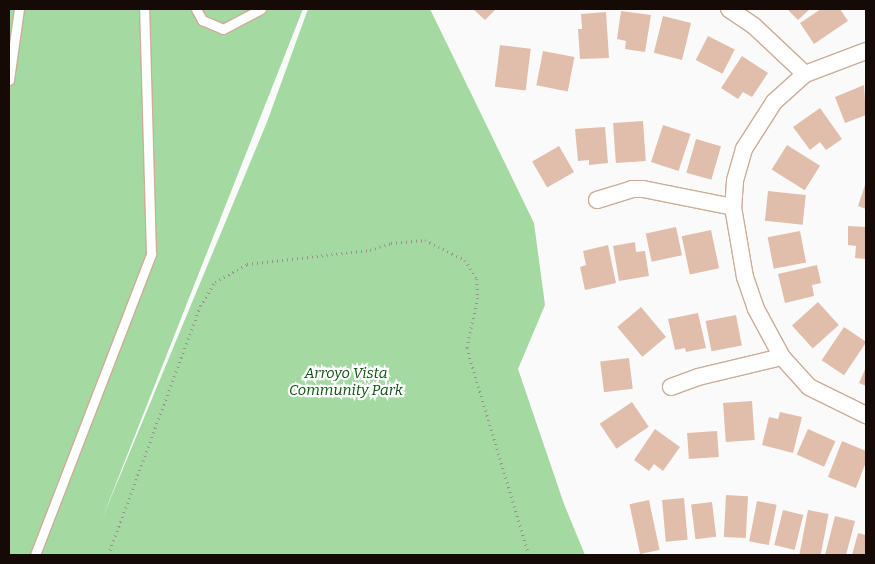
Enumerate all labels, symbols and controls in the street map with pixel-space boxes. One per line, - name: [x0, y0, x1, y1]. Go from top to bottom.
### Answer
- park label: Arroyo Vista Community Park: [289, 364, 403, 399]

